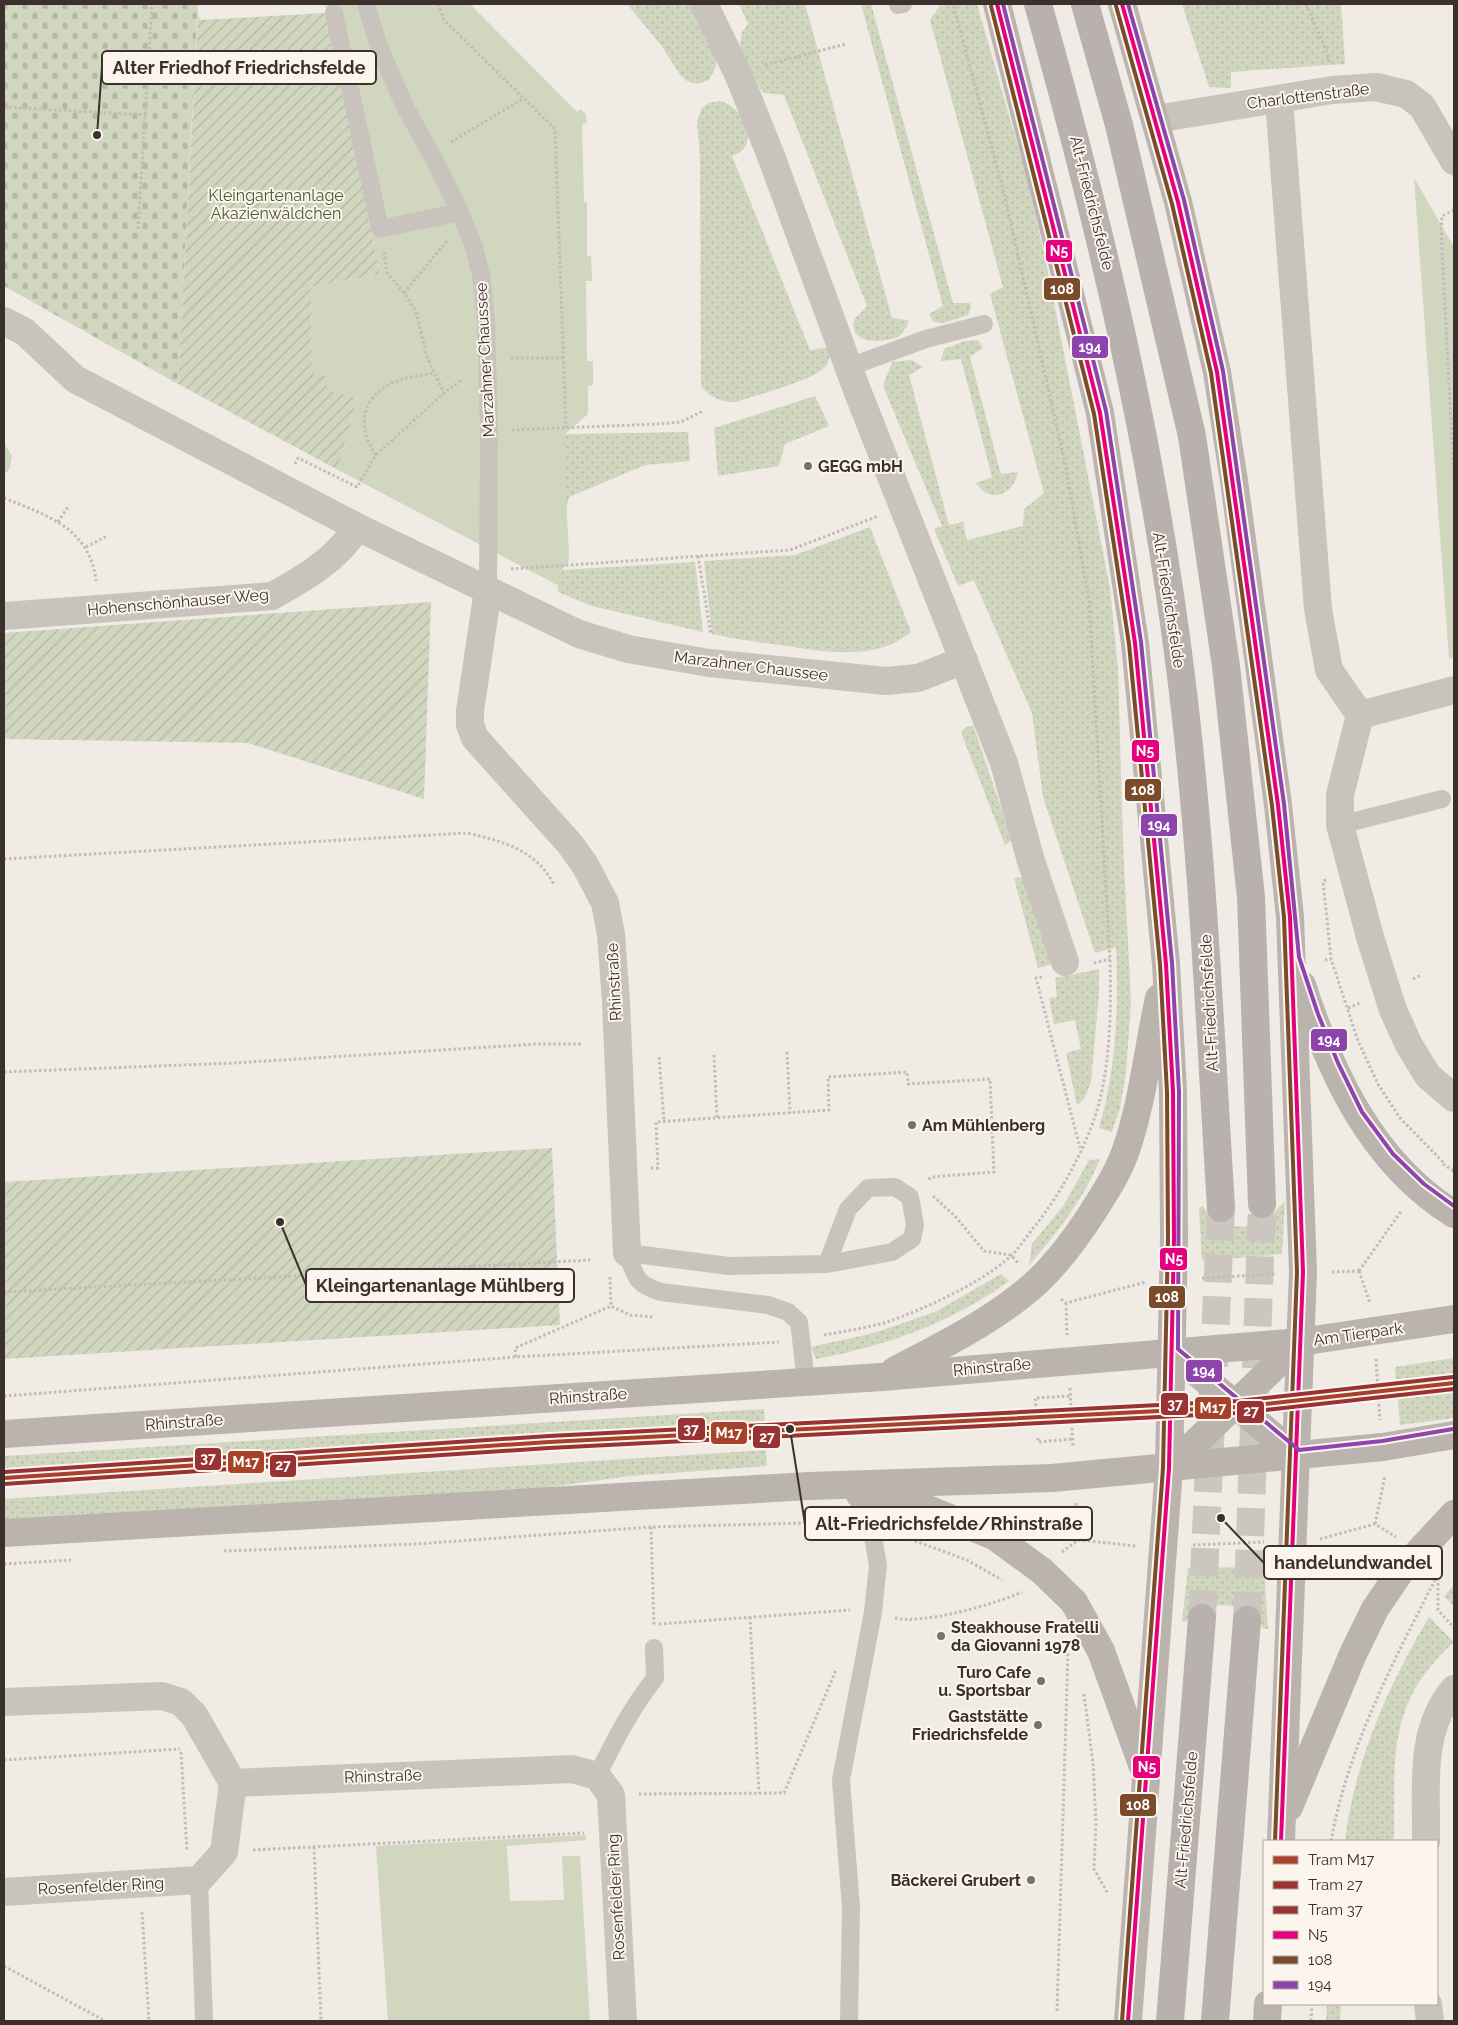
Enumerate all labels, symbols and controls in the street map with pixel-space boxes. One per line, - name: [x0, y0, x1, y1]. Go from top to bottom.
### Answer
- callout: Alter Friedhof Friedrichsfelde: [102, 51, 376, 84]
- text: Alter Friedhof Friedrichsfelde: [113, 57, 366, 78]
- street label: Charlottenstraße: [1246, 79, 1370, 113]
- street label: Alt-Friedrichsfelde: [1066, 134, 1118, 272]
- park label: Kleingartenanlage Akazienwäldchen: [208, 186, 344, 223]
- line badge: N5: [1045, 239, 1073, 263]
- text: N5: [1050, 243, 1068, 259]
- line badge: 108: [1043, 277, 1081, 301]
- text: 108: [1050, 281, 1074, 297]
- street label: Marzahner Chaussee: [471, 282, 499, 438]
- line badge: 194: [1071, 335, 1109, 359]
- text: 194: [1078, 339, 1102, 355]
- place label: GEGG mbH: [818, 457, 903, 476]
- marker: GEGG mbH: [802, 460, 814, 472]
- street label: Alt-Friedrichsfelde: [1149, 531, 1189, 669]
- street label: Hohenschönhauser Weg: [86, 585, 270, 619]
- street label: Marzahner Chaussee: [673, 647, 829, 685]
- line badge: N5: [1131, 739, 1160, 763]
- text: N5: [1136, 743, 1154, 759]
- line badge: 108: [1124, 778, 1162, 802]
- text: 108: [1131, 782, 1155, 798]
- line badge: 194: [1140, 813, 1178, 837]
- text: 194: [1147, 817, 1171, 833]
- street label: Alt-Friedrichsfelde: [1196, 934, 1222, 1072]
- street label: Rhinstraße: [602, 942, 626, 1022]
- line badge: 194: [1310, 1028, 1348, 1052]
- text: 194: [1317, 1032, 1341, 1048]
- place label: Am Mühlenberg: [922, 1116, 1045, 1135]
- marker: Am Mühlenberg: [906, 1119, 918, 1131]
- line badge: N5: [1159, 1247, 1188, 1271]
- text: N5: [1165, 1251, 1183, 1267]
- callout: Kleingartenanlage Mühlberg: [306, 1269, 574, 1302]
- text: Kleingartenanlage Mühlberg: [316, 1275, 564, 1296]
- line badge: 108: [1148, 1285, 1186, 1309]
- text: 108: [1155, 1289, 1179, 1305]
- street label: Am Tierpark: [1312, 1318, 1404, 1350]
- street label: Rhinstraße: [952, 1354, 1032, 1380]
- line badge: 194: [1185, 1359, 1223, 1383]
- text: 194: [1192, 1363, 1216, 1379]
- street label: Rhinstraße: [548, 1384, 628, 1408]
- line badge: 37: [1160, 1392, 1189, 1416]
- text: 37: [1167, 1396, 1183, 1412]
- line badge: M17: [1194, 1396, 1232, 1420]
- text: M17: [1200, 1400, 1227, 1416]
- line badge: 27: [1236, 1400, 1265, 1424]
- text: 27: [1243, 1403, 1259, 1419]
- street label: Rhinstraße: [144, 1410, 224, 1434]
- line badge: 37: [677, 1417, 706, 1441]
- text: 37: [683, 1421, 699, 1437]
- line badge: M17: [710, 1421, 748, 1445]
- text: M17: [716, 1425, 743, 1441]
- line badge: 27: [752, 1425, 781, 1449]
- text: 27: [759, 1429, 775, 1445]
- line badge: 37: [194, 1447, 222, 1471]
- text: 37: [200, 1450, 216, 1466]
- line badge: M17: [227, 1450, 265, 1474]
- text: M17: [233, 1454, 260, 1470]
- line badge: 27: [269, 1454, 297, 1478]
- text: 27: [275, 1457, 291, 1473]
- callout: Alt-Friedrichsfelde/Rhinstraße: [805, 1507, 1092, 1540]
- text: Alt-Friedrichsfelde/Rhinstraße: [815, 1513, 1083, 1534]
- callout: handelundwandel: [1264, 1546, 1442, 1579]
- text: handelundwandel: [1274, 1552, 1432, 1573]
- place label: Steakhouse Fratelli da Giovanni 1978: [951, 1618, 1099, 1655]
- marker: Steakhouse Fratelli da Giovanni 1978: [935, 1630, 947, 1642]
- place label: Turo Cafe u. Sportsbar: [938, 1663, 1031, 1700]
- marker: Turo Cafe u. Sportsbar: [1035, 1675, 1047, 1687]
- place label: Gaststätte Friedrichsfelde: [912, 1707, 1028, 1744]
- marker: Gaststätte Friedrichsfelde: [1032, 1719, 1044, 1731]
- street label: Alt-Friedrichsfelde: [1171, 1751, 1201, 1889]
- line badge: N5: [1132, 1755, 1161, 1779]
- text: N5: [1138, 1759, 1156, 1775]
- street label: Rhinstraße: [344, 1765, 422, 1787]
- line badge: 108: [1119, 1793, 1157, 1817]
- text: 108: [1126, 1797, 1150, 1813]
- street label: Rosenfelder Ring: [603, 1833, 629, 1961]
- legend: [1263, 1840, 1438, 2005]
- text: Tram M17: [1308, 1851, 1374, 1869]
- place label: Bäckerei Grubert: [890, 1871, 1021, 1890]
- street label: Rosenfelder Ring: [37, 1873, 165, 1899]
- marker: Bäckerei Grubert: [1025, 1874, 1037, 1886]
- text: Tram 27: [1308, 1876, 1363, 1894]
- text: Tram 37: [1308, 1901, 1363, 1919]
- text: N5: [1308, 1926, 1328, 1944]
- text: 108: [1308, 1951, 1333, 1969]
- text: 194: [1308, 1976, 1331, 1994]

